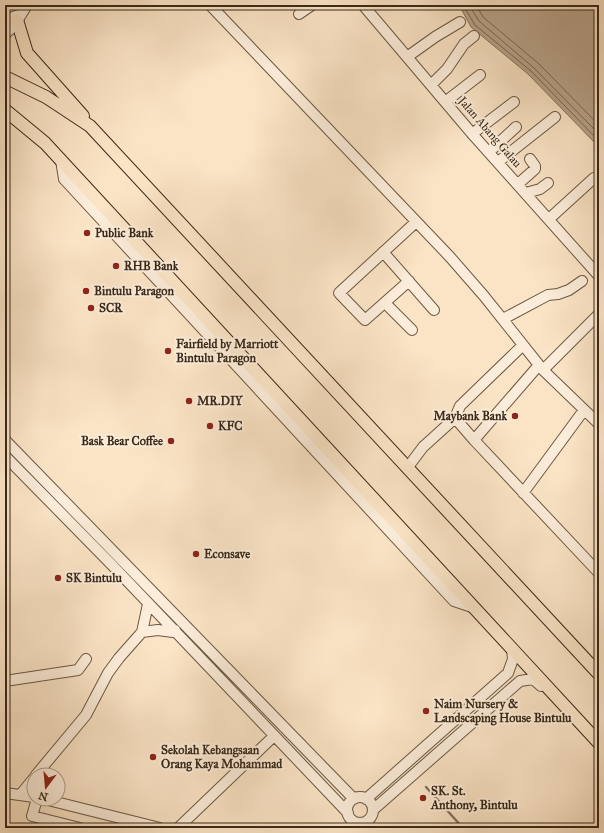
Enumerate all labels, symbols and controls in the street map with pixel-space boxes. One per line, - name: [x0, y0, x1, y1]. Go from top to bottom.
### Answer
- street label: Jalan Abang Galau: [453, 92, 525, 171]
- place label: Public Bank: [95, 226, 154, 240]
- marker: Public Bank: [82, 228, 92, 238]
- place label: RHB Bank: [124, 259, 179, 273]
- marker: RHB Bank: [111, 261, 121, 271]
- place label: Bintulu Paragon: [94, 284, 174, 299]
- marker: Bintulu Paragon: [81, 286, 91, 296]
- place label: SCR: [99, 301, 123, 315]
- marker: SCR: [86, 303, 96, 313]
- place label: Fairfield by Marriott Bintulu Paragon: [176, 337, 279, 366]
- marker: Fairfield by Marriott Bintulu Paragon: [163, 346, 173, 356]
- place label: MR.DIY: [197, 394, 244, 408]
- marker: MR.DIY: [184, 396, 194, 406]
- place label: Maybank Bank: [433, 409, 507, 424]
- marker: Maybank Bank: [510, 411, 520, 421]
- place label: KFC: [218, 419, 243, 433]
- marker: KFC: [205, 421, 215, 431]
- place label: Bask Bear Coffee: [81, 434, 163, 448]
- marker: Bask Bear Coffee: [166, 436, 176, 446]
- place label: Econsave: [204, 547, 250, 561]
- marker: Econsave: [191, 549, 201, 559]
- place label: SK Bintulu: [66, 571, 122, 585]
- marker: SK Bintulu: [53, 573, 63, 583]
- place label: Naim Nursery & Landscaping House Bintulu: [434, 697, 572, 726]
- marker: Naim Nursery & Landscaping House Bintulu: [421, 706, 431, 716]
- place label: Sekolah Kebangsaan Orang Kaya Mohammad: [161, 743, 283, 772]
- marker: Sekolah Kebangsaan Orang Kaya Mohammad: [148, 752, 158, 762]
- north arrow: [26, 767, 66, 807]
- place label: SK. St. Anthony, Bintulu: [430, 784, 518, 813]
- text: N: [36, 788, 50, 804]
- marker: SK. St. Anthony, Bintulu: [418, 793, 428, 803]

